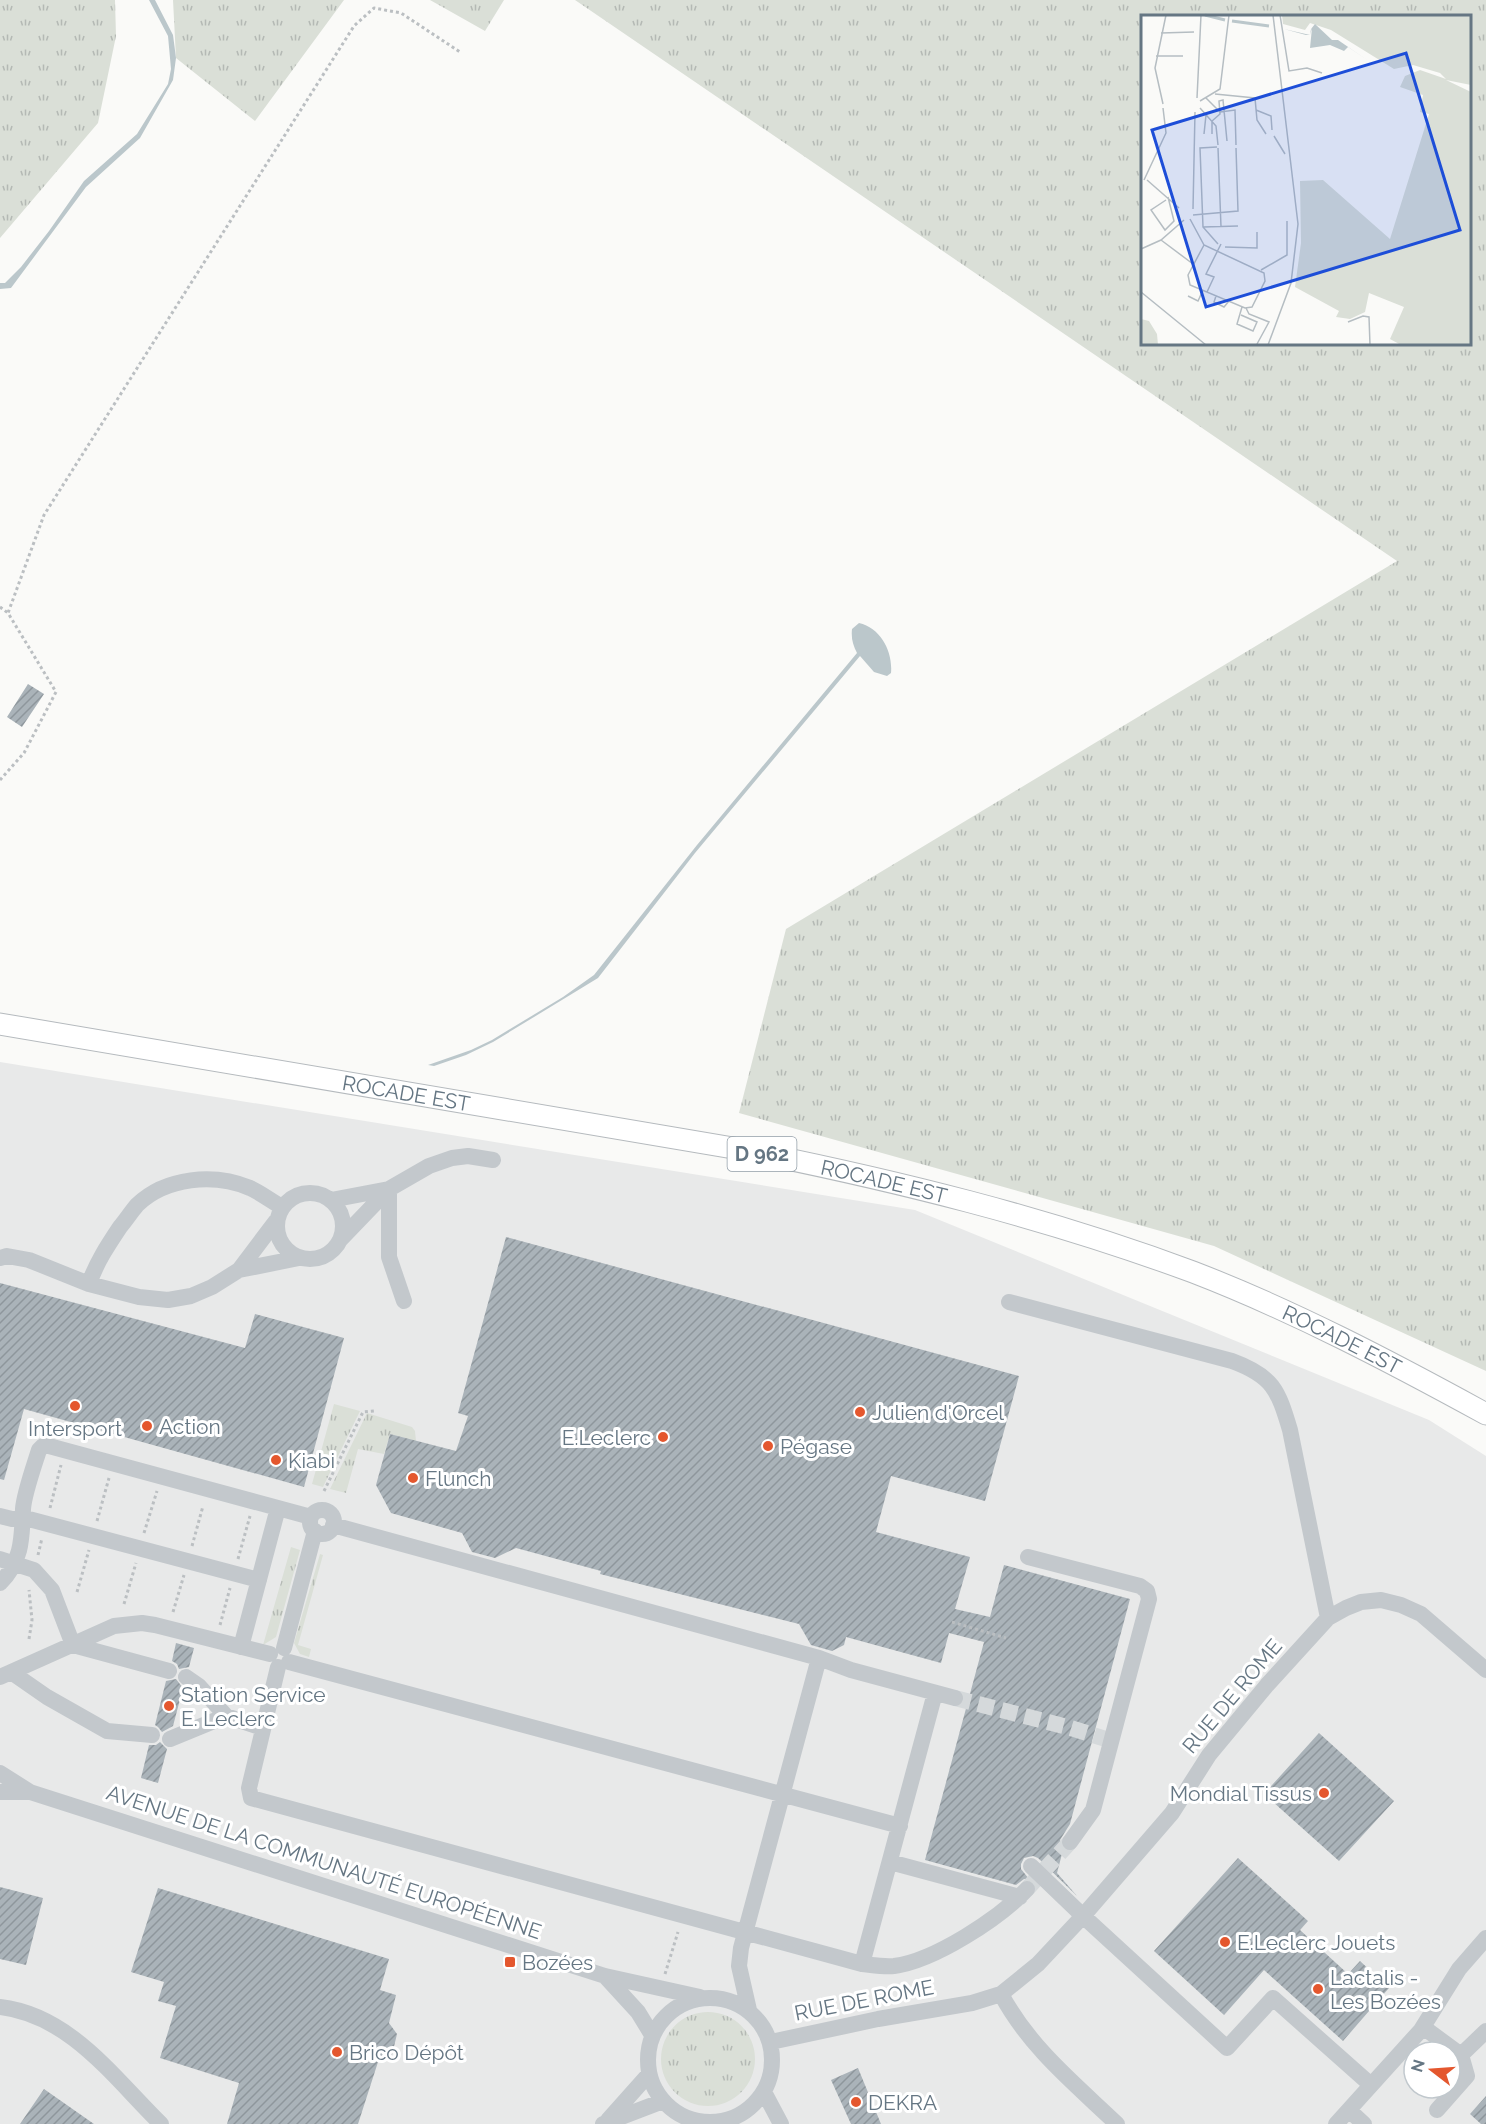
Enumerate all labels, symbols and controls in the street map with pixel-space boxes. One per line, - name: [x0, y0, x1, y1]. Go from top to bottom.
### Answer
- inset map: [1141, 15, 1471, 345]
- street label: ROCADE EST: [340, 1070, 472, 1116]
- road number: D 962: [728, 1137, 796, 1171]
- street label: ROCADE EST: [818, 1154, 950, 1208]
- street label: ROCADE EST: [1279, 1299, 1406, 1379]
- marker: Intersport: [68, 1399, 82, 1413]
- place label: Julien d'Orcel: [872, 1400, 1004, 1425]
- marker: Julien d'Orcel: [853, 1405, 867, 1419]
- place label: Action: [159, 1414, 221, 1439]
- place label: Intersport: [28, 1416, 122, 1441]
- marker: Action: [140, 1419, 154, 1433]
- place label: E.Leclerc: [562, 1425, 651, 1450]
- marker: E.Leclerc: [656, 1430, 670, 1444]
- place label: Pégase: [780, 1434, 852, 1459]
- marker: Pégase: [761, 1439, 775, 1453]
- place label: Kiabi: [288, 1448, 335, 1473]
- marker: Kiabi: [269, 1453, 283, 1467]
- place label: Flunch: [425, 1466, 492, 1491]
- marker: Flunch: [406, 1471, 420, 1485]
- street label: RUE DE ROME: [1177, 1634, 1287, 1758]
- place label: Station Service E. Leclerc: [181, 1682, 326, 1731]
- marker: Station Service E. Leclerc: [162, 1699, 176, 1713]
- street label: AVENUE DE LA COMMUNAUTÉ EUROPÉENNE: [103, 1780, 545, 1944]
- place label: Mondial Tissus: [1170, 1781, 1312, 1806]
- marker: Mondial Tissus: [1317, 1786, 1331, 1800]
- place label: E.Leclerc Jouets: [1237, 1930, 1395, 1955]
- marker: E.Leclerc Jouets: [1218, 1935, 1232, 1949]
- place label: Bozées: [522, 1950, 593, 1975]
- marker: Bozées: [503, 1955, 517, 1969]
- place label: Lactalis - Les Bozées: [1330, 1965, 1441, 2014]
- street label: RUE DE ROME: [792, 1974, 936, 2026]
- marker: Lactalis - Les Bozées: [1311, 1982, 1325, 1996]
- place label: Brico Dépôt: [349, 2040, 464, 2065]
- north arrow: [1402, 2040, 1462, 2100]
- marker: Brico Dépôt: [330, 2045, 344, 2059]
- text: N: [1407, 2057, 1429, 2074]
- place label: DEKRA: [868, 2090, 937, 2115]
- marker: DEKRA: [849, 2095, 863, 2109]

